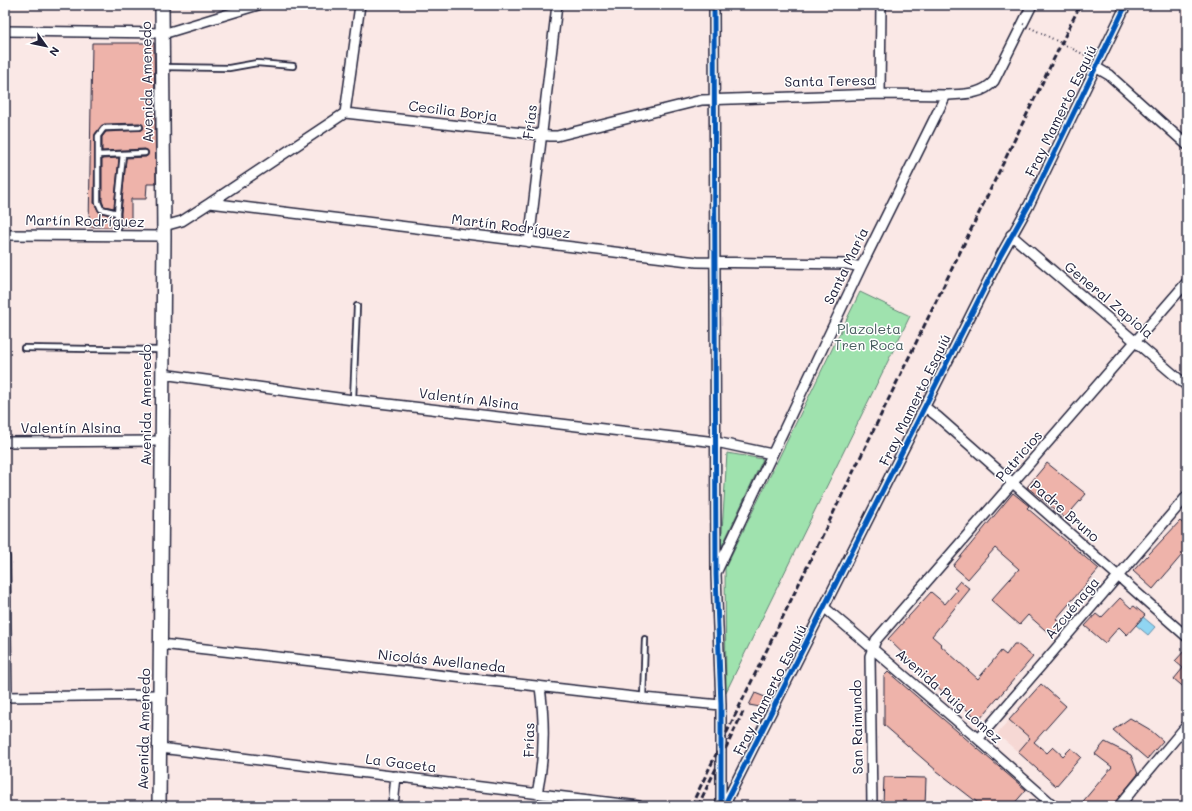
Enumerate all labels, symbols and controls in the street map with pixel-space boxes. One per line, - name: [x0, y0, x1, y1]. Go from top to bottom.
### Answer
- street label: Avenida Amenedo: [136, 21, 157, 143]
- north arrow: [26, 26, 66, 66]
- street label: Fray Mamerto Esquiú: [1020, 42, 1101, 180]
- text: N: [46, 44, 63, 59]
- street label: Santa Teresa: [784, 70, 876, 91]
- street label: Cecilia Borja: [407, 96, 499, 125]
- street label: Frías: [518, 104, 541, 140]
- street label: Martín Rodríguez: [451, 209, 572, 242]
- street label: Martín Rodríguez: [25, 210, 145, 231]
- street label: Santa María: [819, 224, 872, 308]
- street label: General Zapiola: [1061, 257, 1158, 343]
- park label: Plazoleta Tren Roca: [834, 319, 904, 354]
- street label: Fray Mamerto Esquiú: [874, 331, 955, 469]
- street label: Avenida Amenedo: [136, 344, 155, 466]
- street label: Valentín Alsina: [418, 383, 520, 414]
- street label: Valentín Alsina: [20, 418, 122, 437]
- street label: Patricios: [991, 426, 1046, 485]
- street label: Padre Bruno: [1027, 475, 1104, 546]
- street label: Azcuénaga: [1040, 573, 1103, 643]
- street label: Fray Mamerto Esquiú: [728, 621, 811, 758]
- street label: Nicolás Avellaneda: [377, 644, 507, 677]
- street label: Avenida Puig Lomez: [892, 644, 1007, 747]
- street label: Avenida Amenedo: [133, 668, 154, 790]
- street label: San Raimundo: [846, 680, 867, 774]
- street label: Frías: [519, 722, 538, 758]
- street label: La Gaceta: [364, 749, 438, 776]

